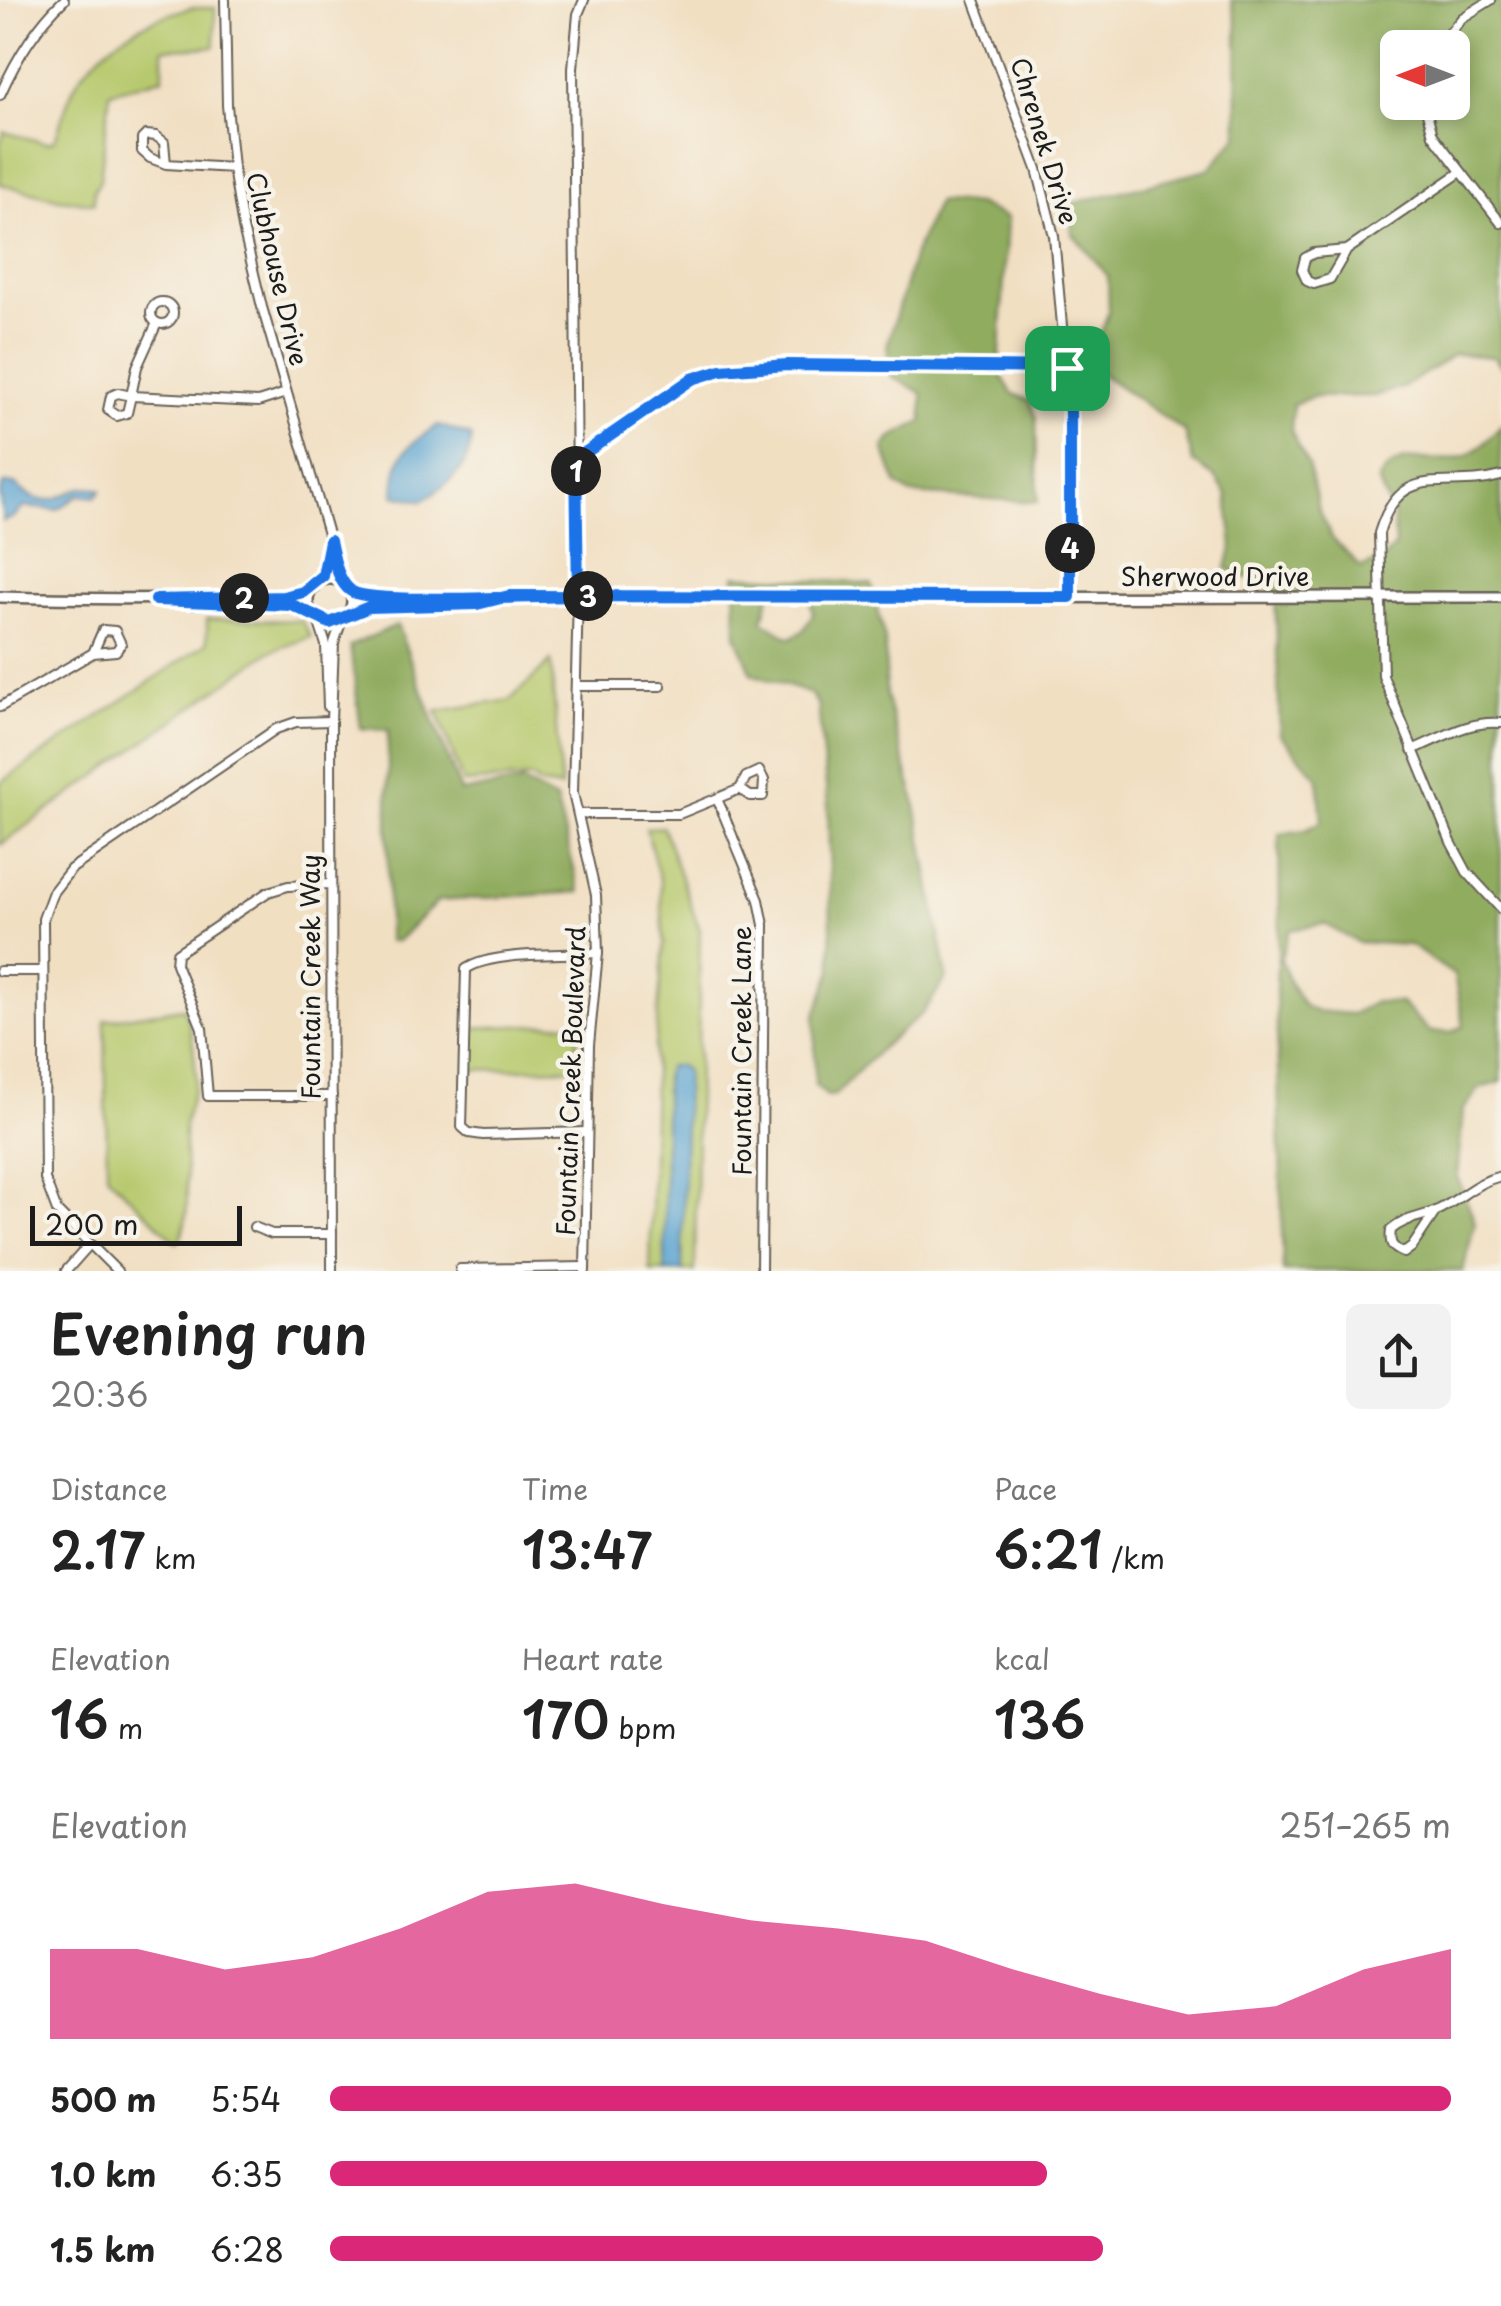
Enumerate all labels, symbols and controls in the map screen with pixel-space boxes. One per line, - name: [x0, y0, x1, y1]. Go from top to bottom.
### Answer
- north arrow: [1380, 30, 1470, 120]
- map controls: [1380, 30, 1470, 120]
- street label: Chrenek Drive: [1002, 53, 1088, 229]
- street label: Clubhouse Drive: [237, 168, 319, 369]
- pin: [1025, 326, 1110, 411]
- icon: arrive: [1040, 341, 1095, 396]
- pin: 1: [551, 446, 601, 496]
- text: 1: [569, 449, 583, 492]
- pin: 4: [1045, 523, 1095, 573]
- text: 4: [1060, 526, 1080, 569]
- street label: Sherwood Drive: [1121, 557, 1309, 595]
- pin: 3: [563, 571, 613, 621]
- pin: 2: [219, 573, 269, 623]
- text: 3: [579, 574, 597, 617]
- text: 2: [234, 576, 254, 619]
- street label: Fountain Creek Way: [291, 854, 329, 1100]
- street label: Fountain Creek Boulevard: [546, 925, 594, 1237]
- street label: Fountain Creek Lane: [722, 926, 760, 1176]
- scale bar: [30, 1201, 242, 1246]
- text: 200 m: [45, 1202, 138, 1245]
- text: Evening run: [50, 1291, 368, 1374]
- button: share: [1346, 1304, 1451, 1409]
- text: 20:36: [50, 1370, 148, 1418]
- text: Distance: [50, 1467, 168, 1510]
- text: Time: [522, 1467, 588, 1510]
- text: Pace: [994, 1467, 1057, 1510]
- text: 2.17: [50, 1510, 145, 1586]
- text: 13:47: [522, 1510, 652, 1586]
- text: 6:21: [994, 1510, 1102, 1586]
- text: km: [145, 1536, 196, 1579]
- text: /km: [1102, 1536, 1165, 1579]
- text: Elevation: [50, 1637, 171, 1680]
- text: Heart rate: [522, 1637, 663, 1680]
- text: kcal: [994, 1637, 1050, 1680]
- text: 16: [50, 1680, 109, 1756]
- text: 170: [522, 1680, 609, 1756]
- text: 136: [994, 1680, 1085, 1756]
- text: m: [109, 1706, 143, 1749]
- text: bpm: [609, 1706, 677, 1749]
- text: Elevation: [50, 1801, 188, 1849]
- text: 251–265 m: [1279, 1801, 1451, 1849]
- text: 500 m: [50, 2075, 156, 2123]
- text: 5:54: [210, 2075, 281, 2123]
- text: 1.0 km: [50, 2150, 156, 2198]
- text: 6:35: [210, 2150, 283, 2198]
- text: 1.5 km: [50, 2225, 155, 2273]
- text: 6:28: [210, 2225, 284, 2273]

